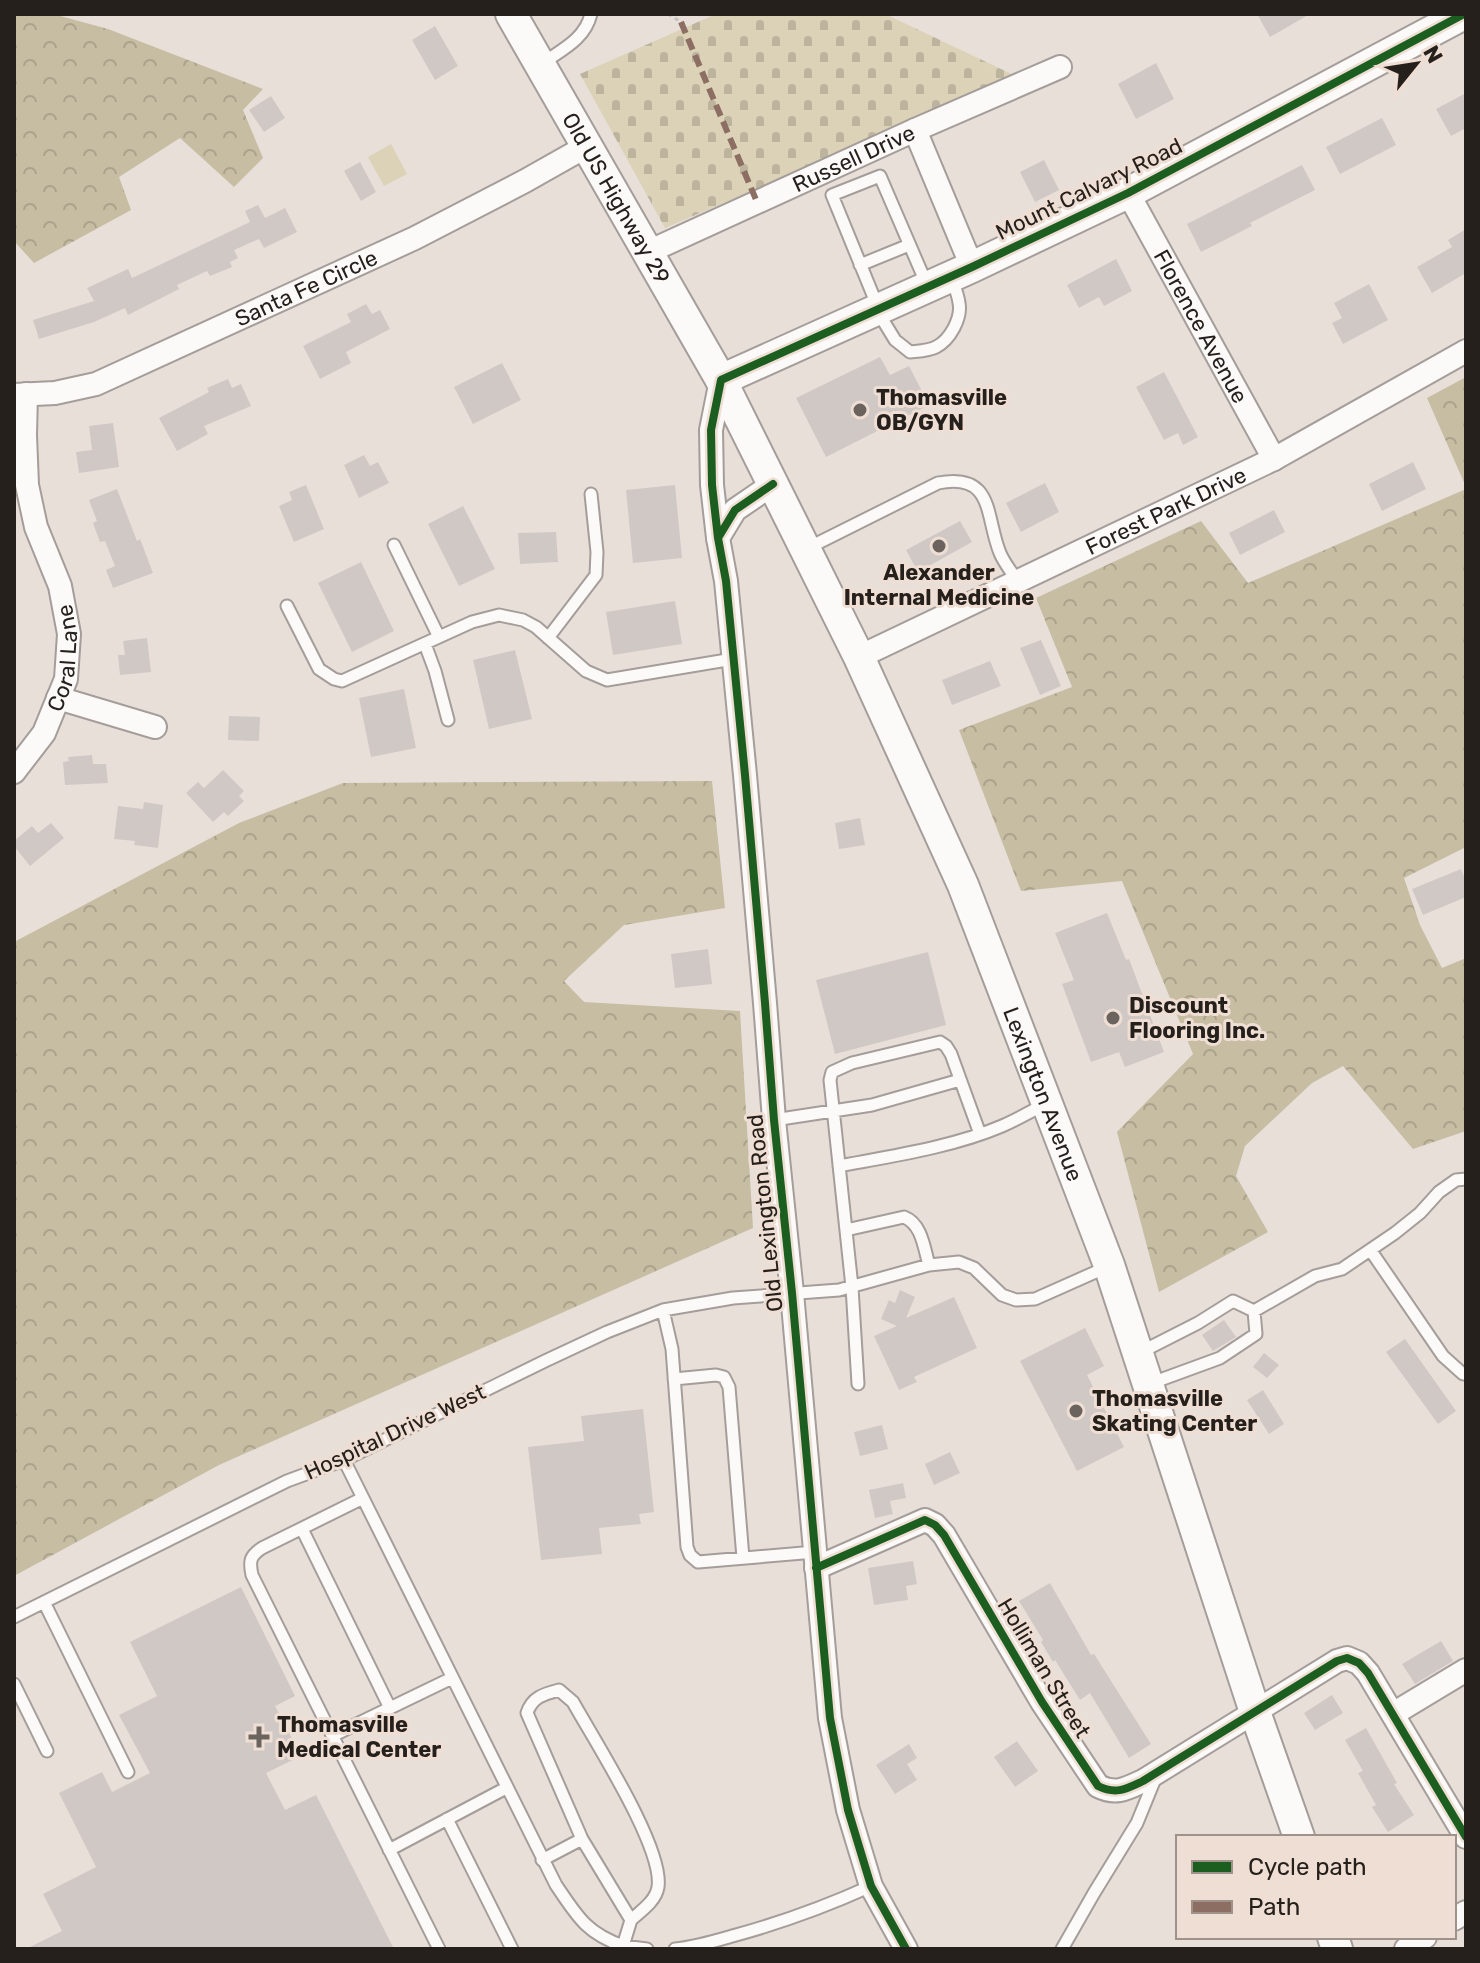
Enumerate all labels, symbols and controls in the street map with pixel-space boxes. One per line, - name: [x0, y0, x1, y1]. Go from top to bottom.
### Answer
- north arrow: [1376, 24, 1456, 104]
- text: N: [1417, 41, 1449, 68]
- street label: Old US Highway 29: [557, 108, 676, 288]
- street label: Russell Drive: [788, 118, 919, 198]
- street label: Mount Calvary Road: [991, 132, 1187, 246]
- street label: Santa Fe Circle: [231, 244, 381, 332]
- street label: Florence Avenue: [1148, 245, 1254, 408]
- place label: Thomasville OB/GYN: [876, 384, 1007, 436]
- marker: Thomasville OB/GYN: [851, 401, 869, 419]
- street label: Forest Park Drive: [1081, 461, 1251, 560]
- marker: Alexander Internal Medicine: [930, 537, 948, 555]
- place label: Alexander Internal Medicine: [844, 559, 1034, 611]
- street label: Coral Lane: [41, 602, 83, 715]
- place label: Discount Flooring Inc.: [1129, 992, 1265, 1044]
- street label: Lexington Avenue: [998, 1003, 1089, 1185]
- marker: Discount Flooring Inc.: [1104, 1009, 1122, 1027]
- street label: Old Lexington Road: [741, 1113, 789, 1313]
- street label: Hospital Drive West: [300, 1378, 490, 1486]
- place label: Thomasville Skating Center: [1092, 1385, 1257, 1437]
- marker: Thomasville Skating Center: [1067, 1402, 1085, 1420]
- street label: Holliman Street: [992, 1593, 1097, 1743]
- place label: Thomasville Medical Center: [277, 1711, 441, 1763]
- marker: Thomasville Medical Center: [248, 1726, 270, 1748]
- legend: [1176, 1835, 1456, 1939]
- text: Cycle path: [1248, 1853, 1367, 1881]
- text: Path: [1248, 1893, 1300, 1921]

